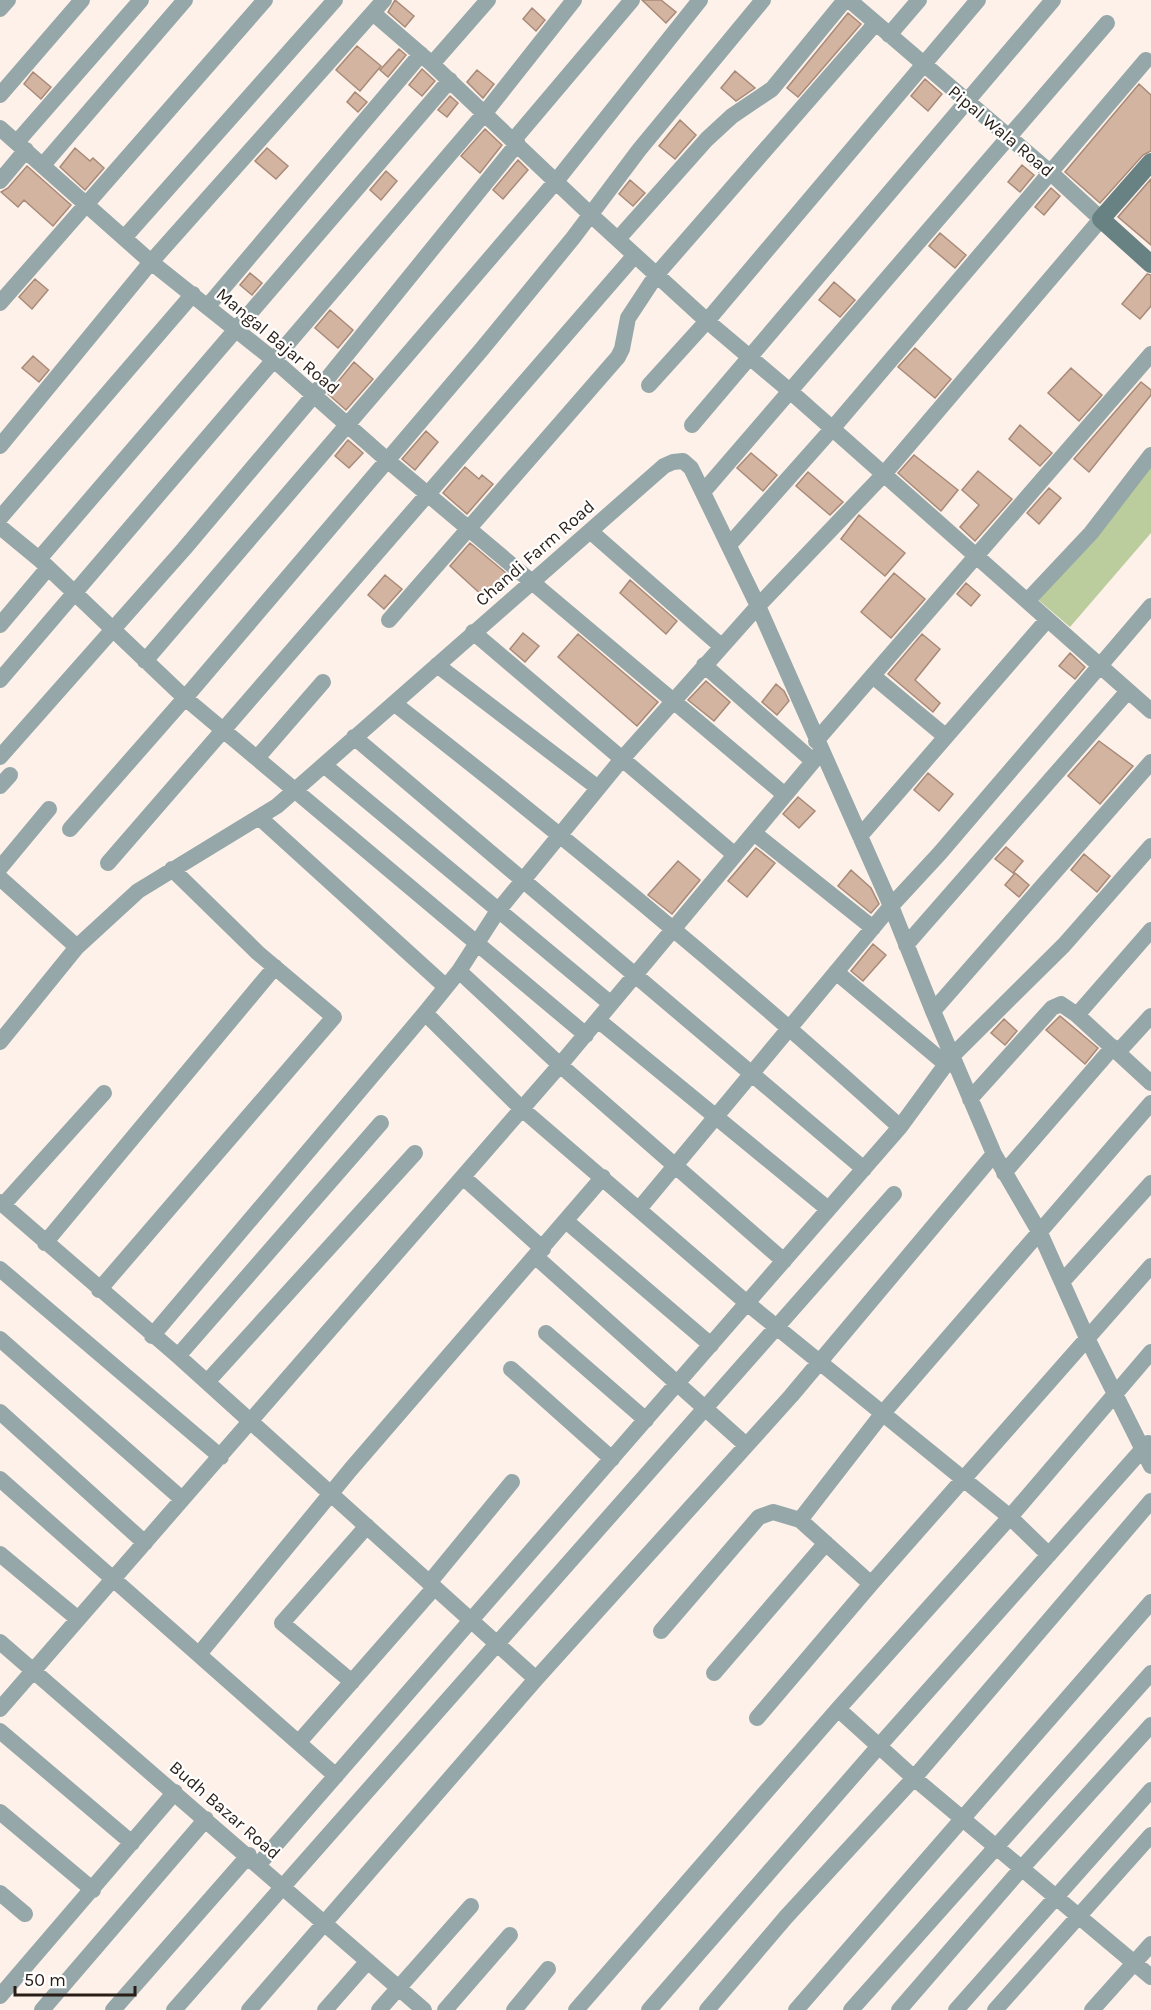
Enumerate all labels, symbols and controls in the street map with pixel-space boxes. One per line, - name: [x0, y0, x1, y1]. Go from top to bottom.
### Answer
- street label: Pipal Wala Road: [944, 80, 1058, 182]
- street label: Mangal Bajar Road: [212, 283, 344, 399]
- street label: Chandi Farm Road: [471, 495, 599, 611]
- street label: Budh Bazar Road: [165, 1756, 285, 1864]
- scale bar: [15, 1959, 135, 1997]
- text: 50 m: [24, 1969, 66, 1991]

